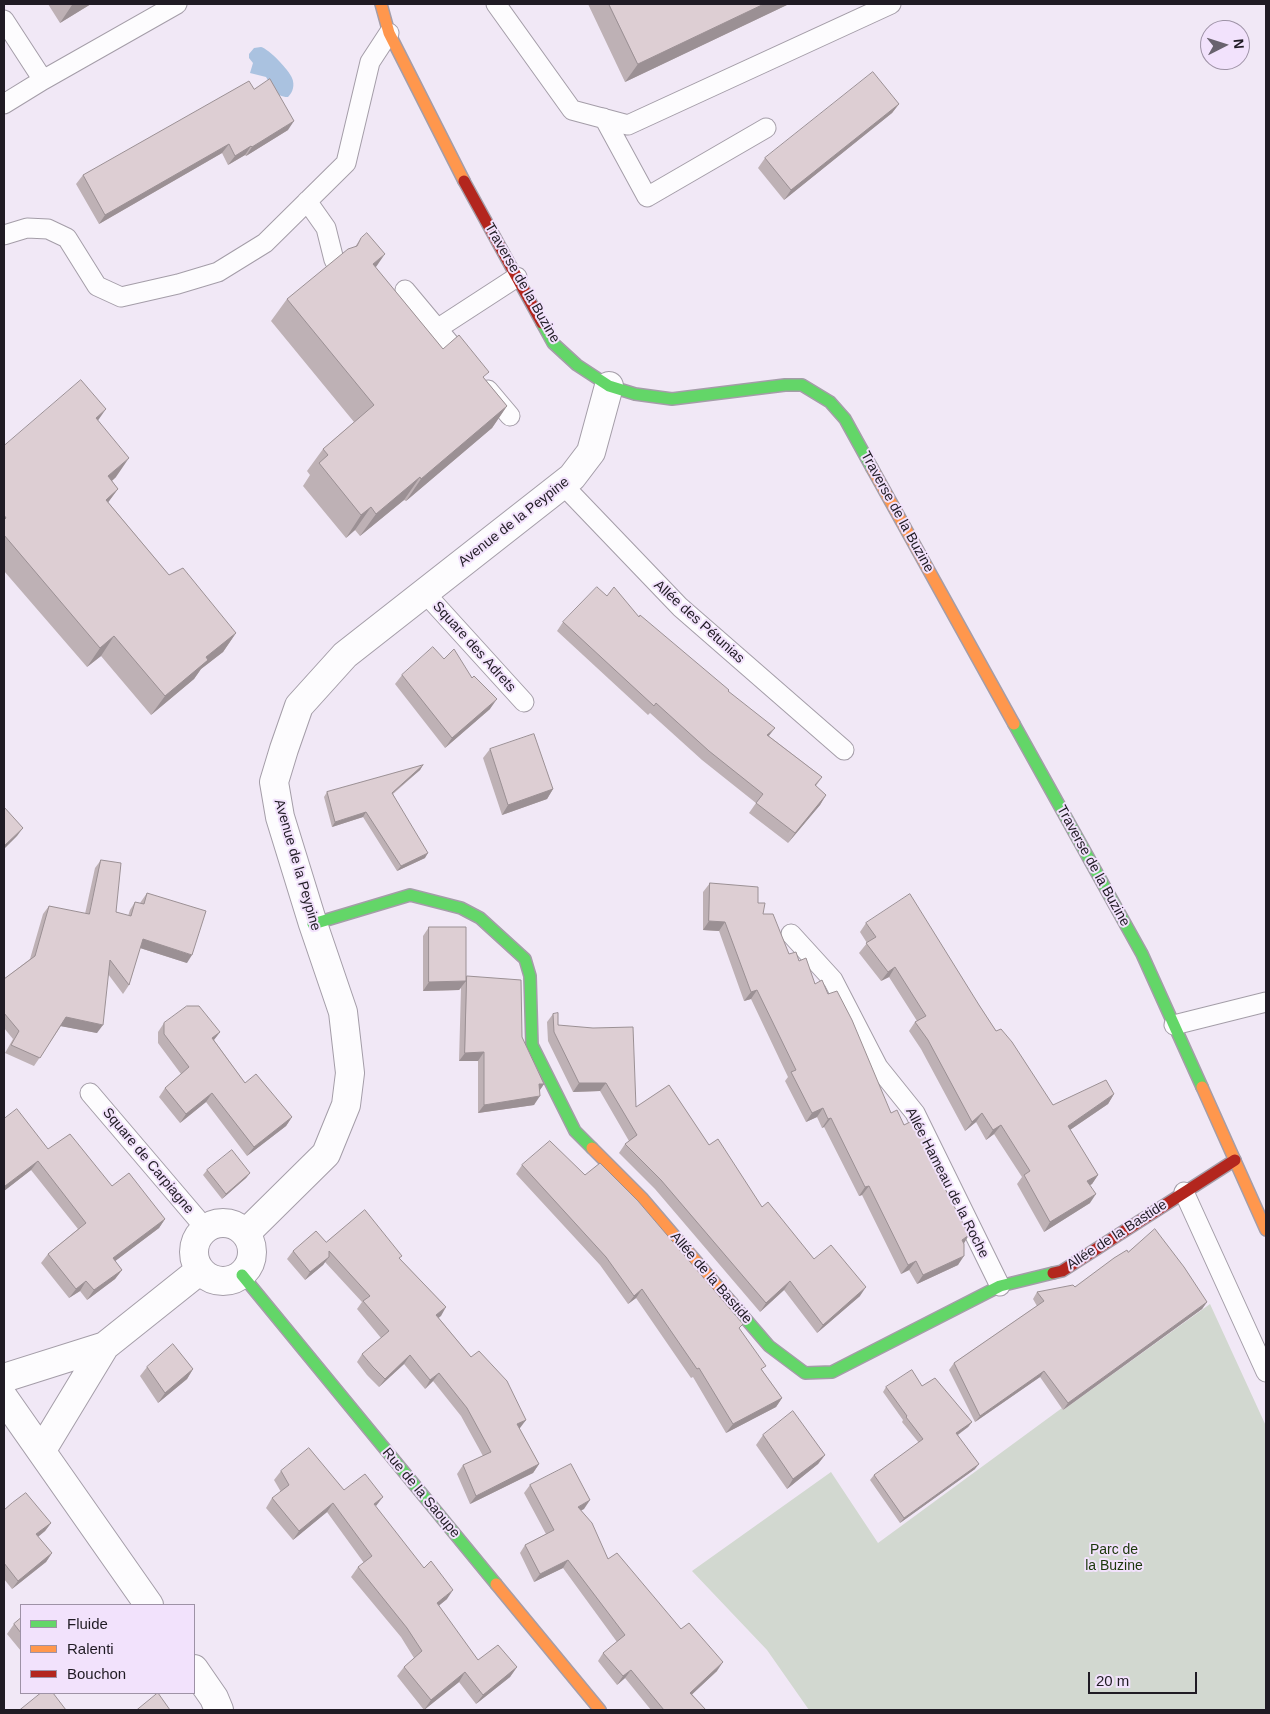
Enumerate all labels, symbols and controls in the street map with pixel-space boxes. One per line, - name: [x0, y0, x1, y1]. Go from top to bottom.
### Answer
- north arrow: [1200, 20, 1250, 70]
- text: N: [1231, 38, 1247, 50]
- street label: Traverse de la Buzine: [481, 220, 563, 346]
- street label: Traverse de la Buzine: [857, 449, 937, 575]
- street label: Avenue de la Peypine: [455, 474, 573, 570]
- street label: Allée des Pétunias: [650, 577, 748, 667]
- street label: Square des Adrets: [429, 598, 519, 696]
- street label: Avenue de la Peypine: [270, 797, 324, 933]
- street label: Traverse de la Buzine: [1053, 803, 1133, 929]
- street label: Square de Carpiagne: [99, 1105, 197, 1217]
- street label: Allée Hameau de la Roche: [902, 1105, 992, 1261]
- street label: Allée de la Bastide: [1064, 1196, 1170, 1274]
- street label: Allée de la Bastide: [667, 1229, 755, 1327]
- street label: Rue de la Saoupe: [379, 1445, 463, 1541]
- park label: Parc de la Buzine: [1085, 1542, 1143, 1574]
- legend: [20, 1604, 195, 1694]
- text: Fluide: [67, 1615, 108, 1632]
- text: Ralenti: [67, 1640, 114, 1657]
- scale bar: [1090, 1662, 1199, 1694]
- text: Bouchon: [67, 1665, 126, 1682]
- text: 20 m: [1096, 1672, 1129, 1689]

